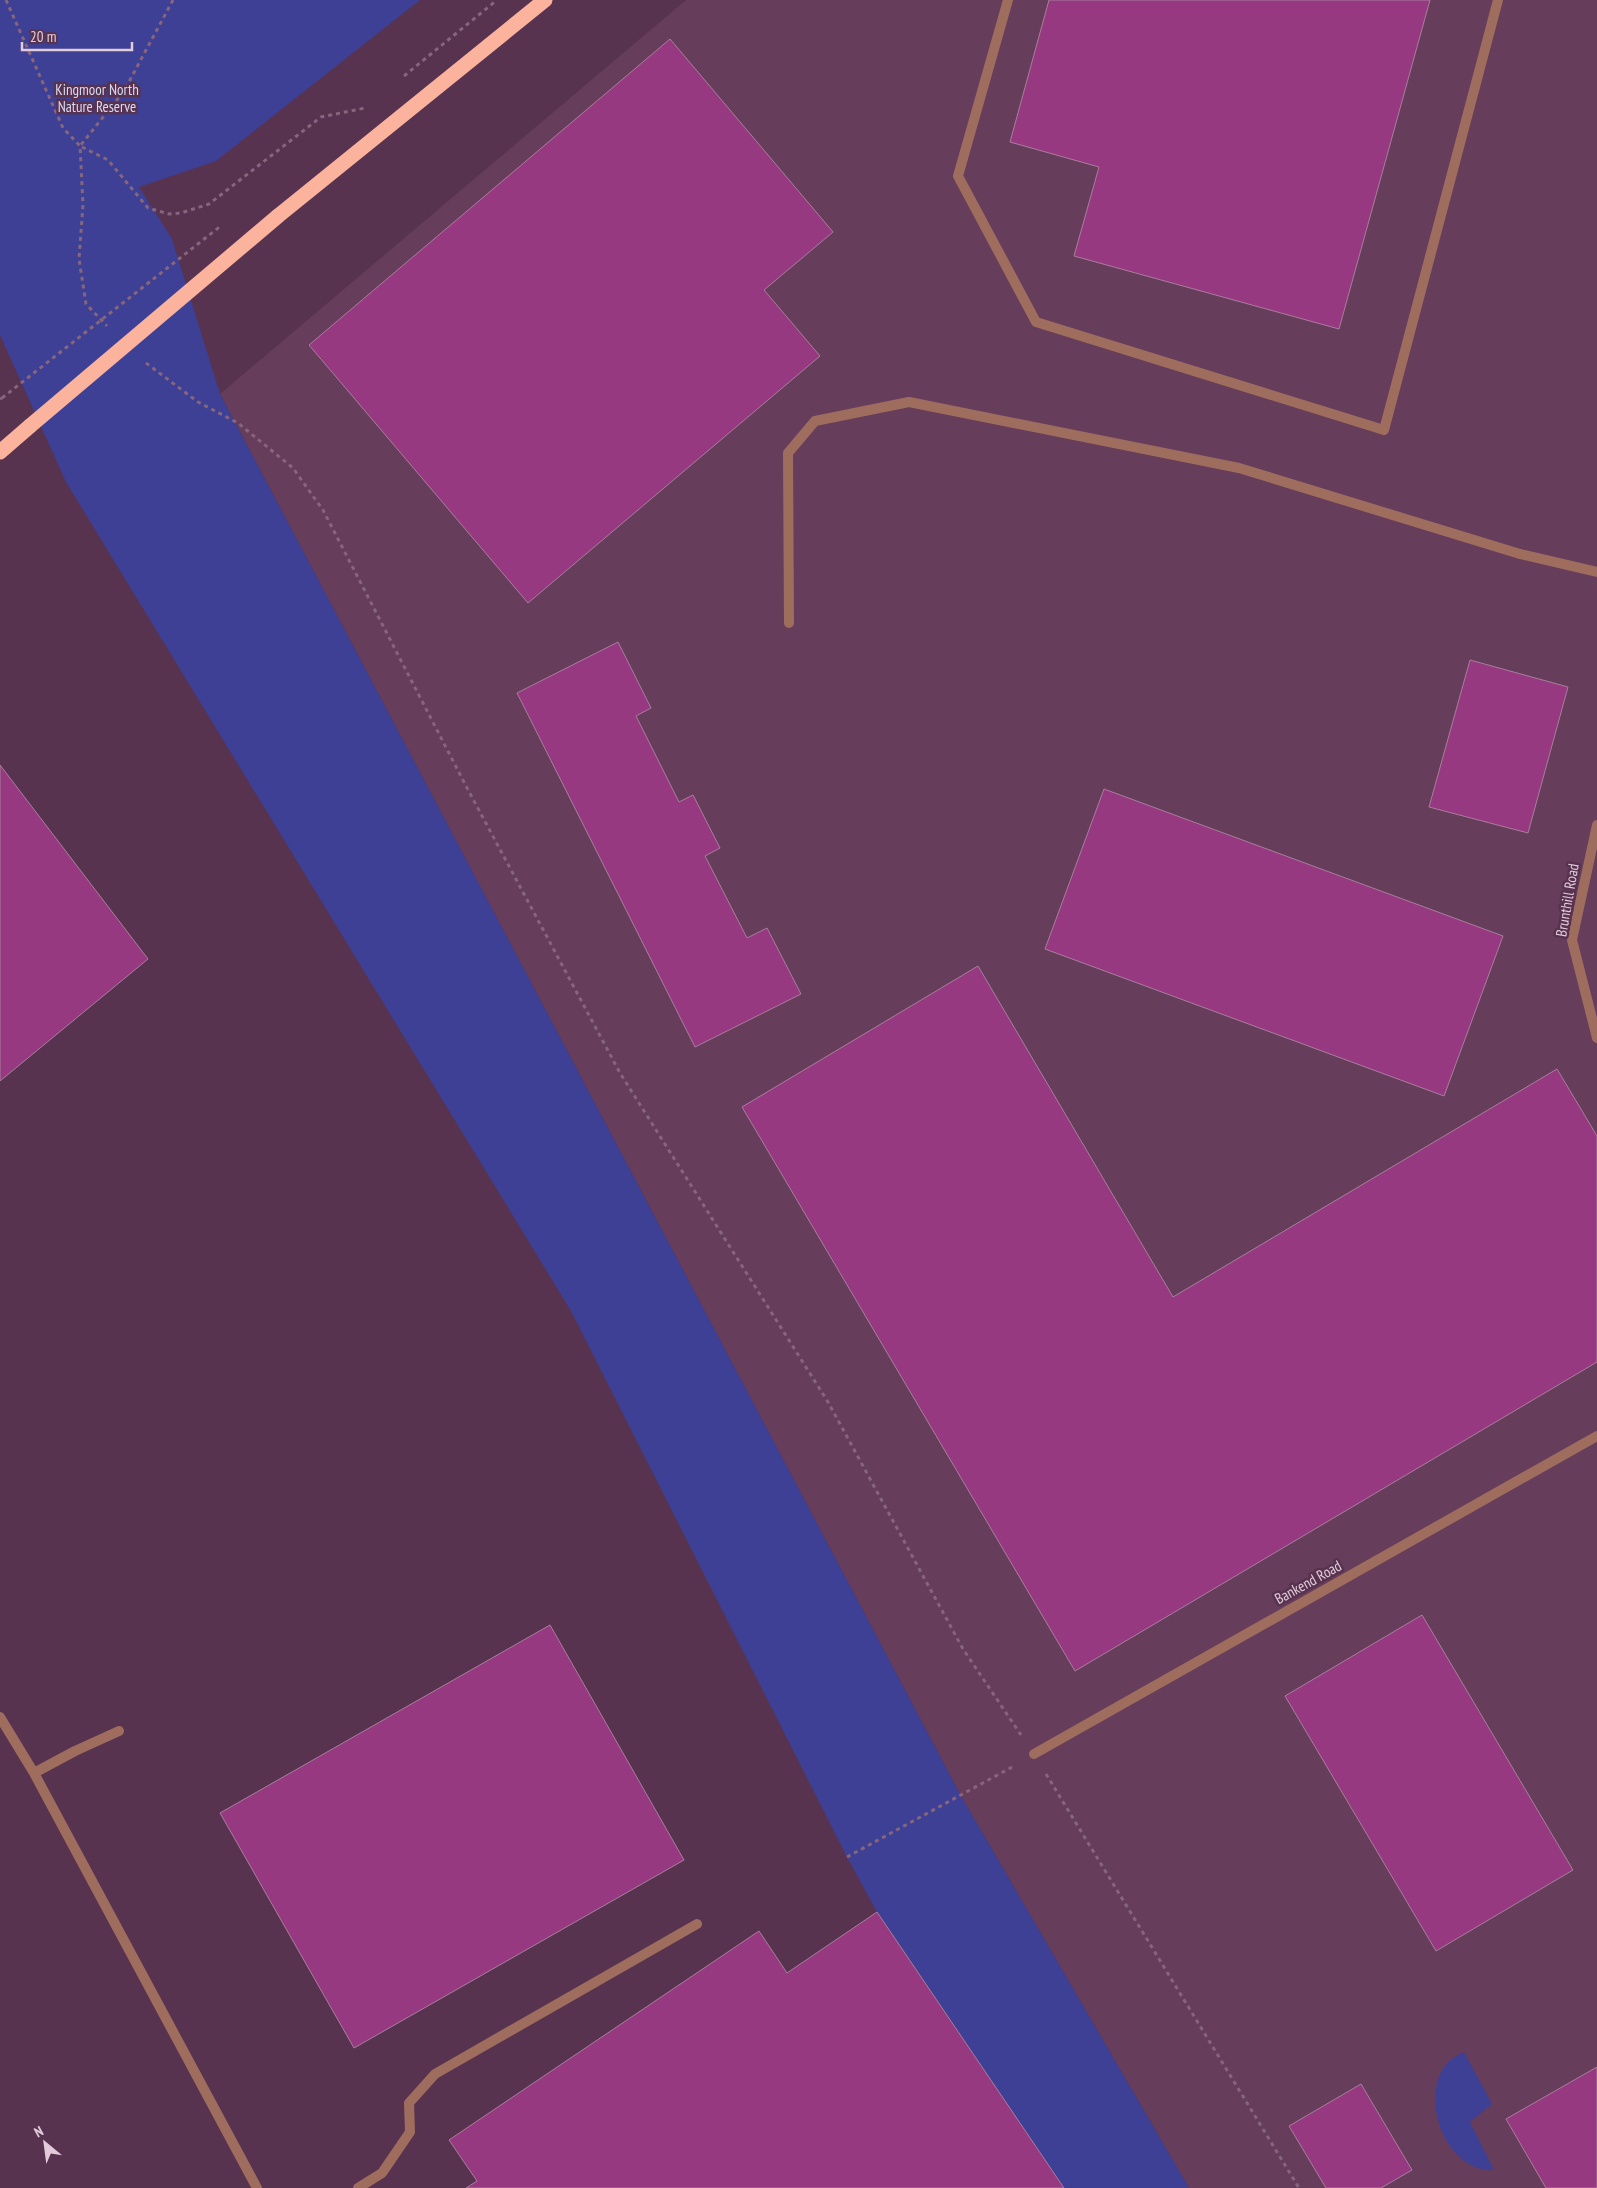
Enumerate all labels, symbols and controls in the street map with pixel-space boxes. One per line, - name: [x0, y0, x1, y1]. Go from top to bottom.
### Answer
- scale bar: [22, 20, 132, 52]
- text: 20 m: [30, 27, 56, 46]
- park label: Kingmoor North Nature Reserve: [55, 80, 139, 116]
- street label: Brunthill Road: [1551, 862, 1583, 938]
- street label: Bankend Road: [1271, 1556, 1345, 1608]
- north arrow: [20, 2118, 70, 2168]
- text: N: [31, 2122, 46, 2141]

